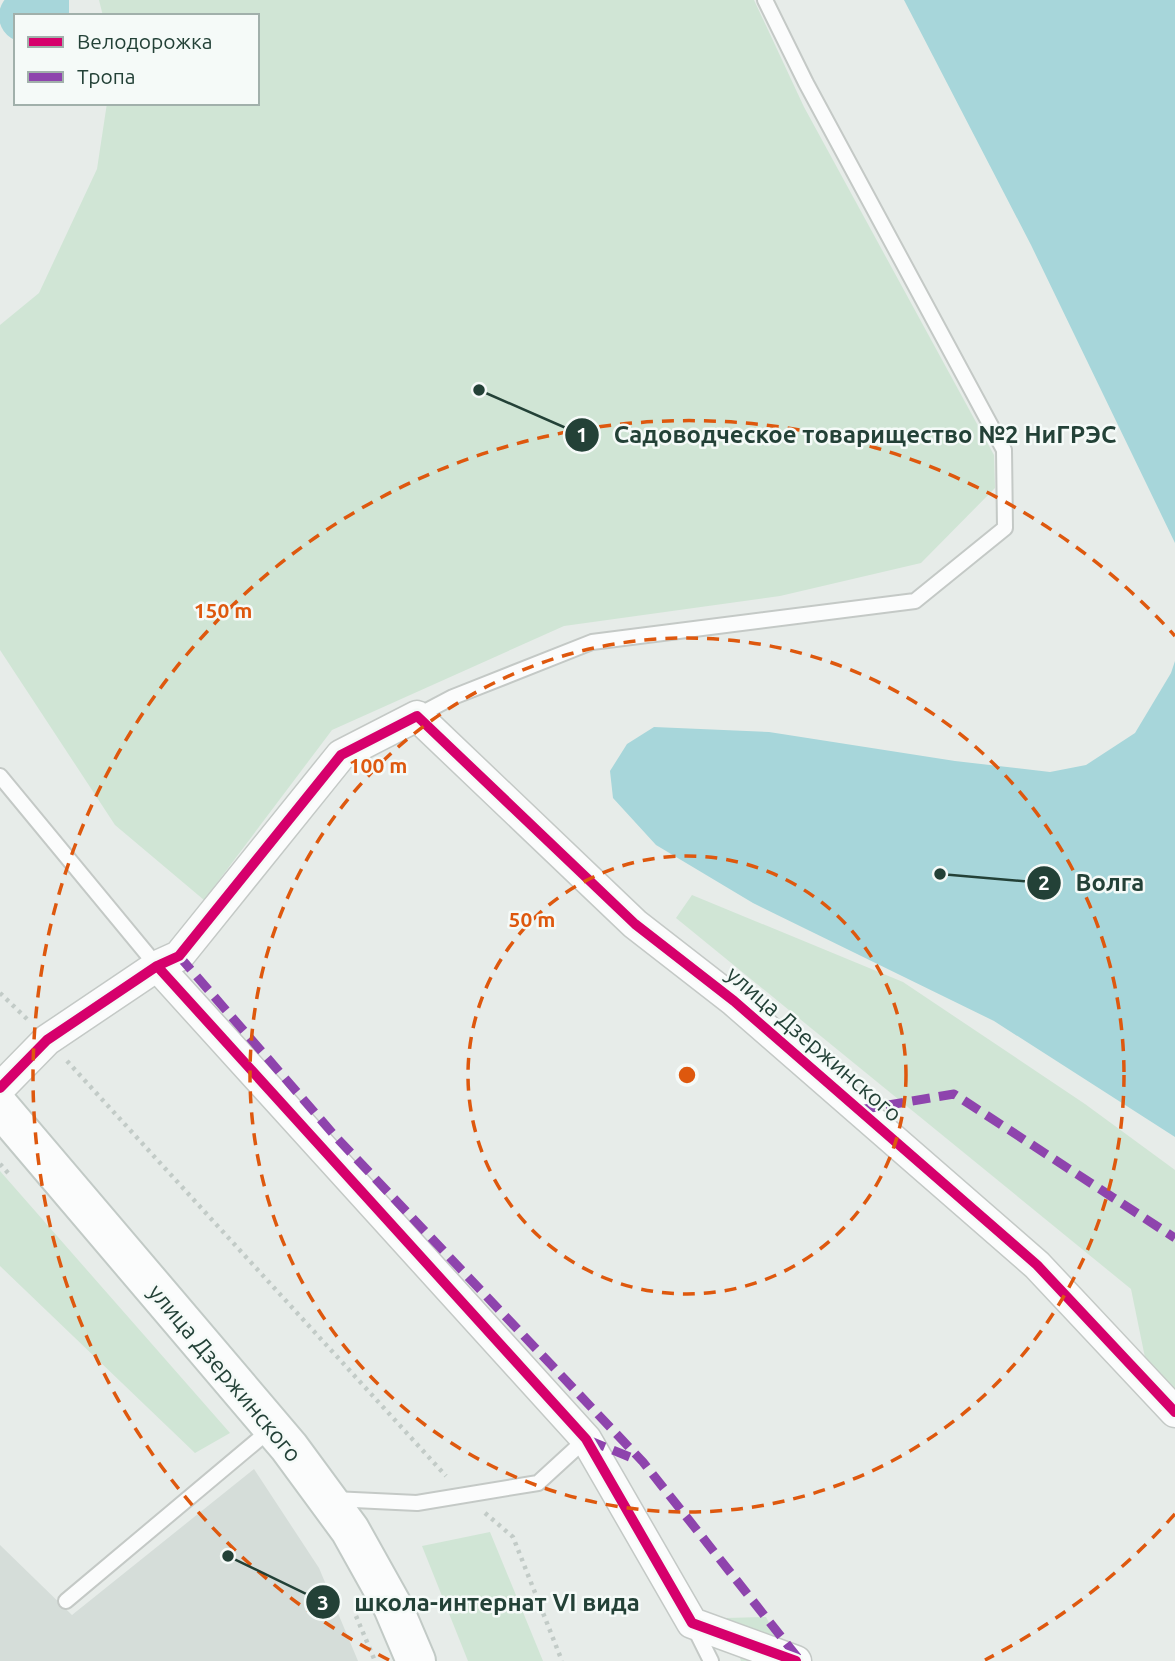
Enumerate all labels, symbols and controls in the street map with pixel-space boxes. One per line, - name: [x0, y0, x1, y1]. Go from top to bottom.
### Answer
- legend: [14, 14, 259, 105]
- text: Велодорожка: [77, 29, 213, 53]
- text: Тропа: [77, 64, 136, 88]
- callout: Садоводческое товарищество №2 НиГРЭС: [565, 412, 1130, 457]
- text: Садоводческое товарищество №2 НиГРЭС: [614, 421, 1116, 448]
- text: 1: [576, 422, 588, 446]
- text: 150 m: [194, 598, 252, 622]
- text: 100 m: [349, 753, 407, 777]
- callout: Волга: [1026, 860, 1158, 905]
- text: Волга: [1076, 869, 1144, 896]
- text: 2: [1038, 870, 1050, 894]
- text: 50 m: [509, 907, 555, 931]
- street label: улица Дзержинского: [722, 961, 907, 1126]
- centre of rings: [675, 1063, 699, 1087]
- street label: улица Дзержинского: [144, 1279, 307, 1466]
- callout: школа-интернат VI вида: [305, 1580, 654, 1625]
- text: школа-интернат VI вида: [354, 1589, 640, 1616]
- text: 3: [317, 1590, 329, 1614]

